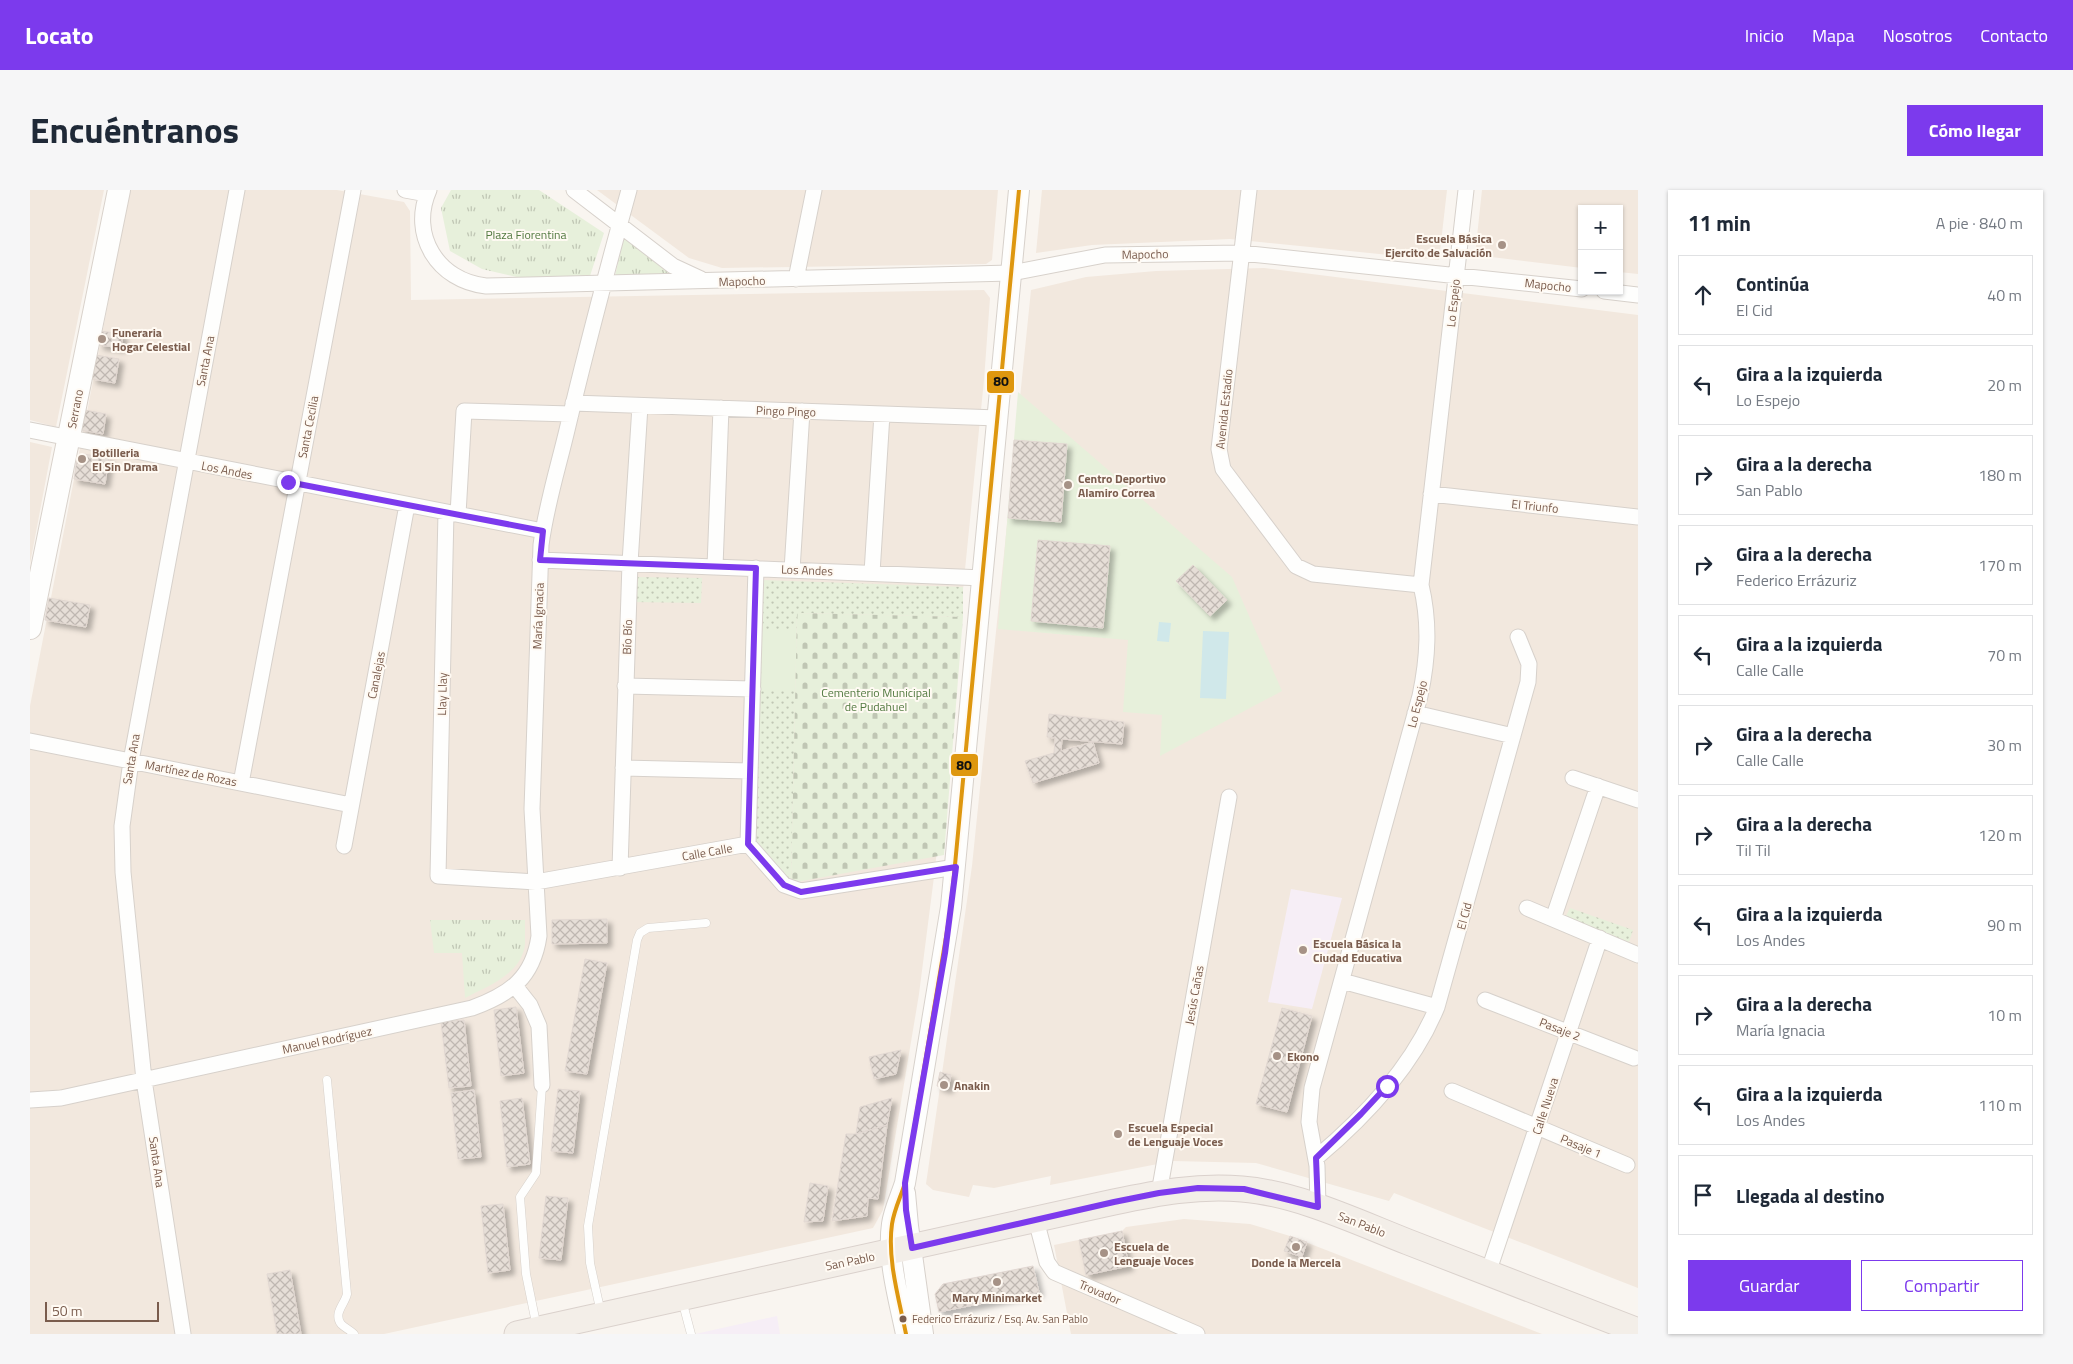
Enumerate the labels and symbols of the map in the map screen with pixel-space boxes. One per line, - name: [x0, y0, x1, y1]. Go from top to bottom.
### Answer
- park label: Plaza Fiorentina: [485, 225, 567, 244]
- place label: Escuela Básica Ejercito de Salvación: [1385, 229, 1492, 262]
- marker: Escuela Básica Ejercito de Salvación: [1496, 239, 1508, 251]
- street label: Mapocho: [1121, 244, 1169, 264]
- street label: Mapocho: [718, 271, 766, 291]
- street label: Mapocho: [1524, 273, 1572, 297]
- street label: Lo Espejo: [1441, 278, 1465, 328]
- place label: Funeraria Hogar Celestial: [112, 323, 190, 356]
- marker: Funeraria Hogar Celestial: [96, 333, 108, 345]
- street label: Santa Ana: [191, 334, 219, 388]
- street label: Avenida Estadio: [1210, 368, 1238, 450]
- line badge: 80: [986, 370, 1015, 394]
- text: 80: [993, 370, 1009, 391]
- street label: Serrano: [62, 388, 88, 430]
- street label: Santa Cecilia: [293, 394, 323, 460]
- street label: Pingo Pingo: [756, 400, 816, 422]
- place label: Botilleria El Sin Drama: [92, 443, 158, 476]
- marker: Botilleria El Sin Drama: [76, 453, 88, 465]
- street label: Los Andes: [200, 456, 255, 484]
- place label: Centro Deportivo Alamiro Correa: [1078, 469, 1166, 502]
- route end: [277, 471, 300, 494]
- marker: Centro Deportivo Alamiro Correa: [1062, 479, 1074, 491]
- street label: El Triunfo: [1511, 494, 1559, 518]
- street label: Los Andes: [781, 560, 834, 580]
- street label: María Ignacia: [527, 582, 549, 650]
- street label: Bío Bío: [617, 619, 637, 655]
- street label: Canalejas: [362, 649, 390, 700]
- street label: Llay Llay: [432, 672, 452, 716]
- street label: Lo Espejo: [1402, 678, 1432, 730]
- park label: Cementerio Municipal de Pudahuel: [821, 683, 931, 716]
- street label: Santa Ana: [117, 732, 145, 786]
- line badge: 80: [950, 753, 979, 777]
- text: 80: [956, 754, 972, 775]
- street label: Martínez de Rozas: [143, 755, 239, 791]
- street label: Calle Calle: [680, 838, 734, 866]
- street label: El Cid: [1451, 900, 1477, 932]
- place label: Escuela Básica la Ciudad Educativa: [1313, 934, 1402, 967]
- marker: Escuela Básica la Ciudad Educativa: [1297, 944, 1309, 956]
- street label: Jesús Cañas: [1179, 963, 1209, 1026]
- street label: Pasaje 2: [1537, 1012, 1583, 1046]
- street label: Manuel Rodríguez: [280, 1021, 374, 1059]
- place label: Ekono: [1287, 1047, 1319, 1066]
- marker: Ekono: [1271, 1050, 1283, 1062]
- route start: [1376, 1075, 1399, 1098]
- street label: Calle Nueva: [1527, 1075, 1563, 1137]
- place label: Anakin: [954, 1076, 990, 1095]
- marker: Anakin: [938, 1079, 950, 1091]
- place label: Escuela Especial de Lenguaje Voces: [1128, 1118, 1224, 1151]
- marker: Escuela Especial de Lenguaje Voces: [1112, 1128, 1124, 1140]
- street label: Pasaje 1: [1558, 1129, 1604, 1163]
- street label: Santa Ana: [144, 1135, 170, 1189]
- street label: San Pablo: [1335, 1206, 1389, 1242]
- place label: Escuela de Lenguaje Voces: [1114, 1237, 1194, 1270]
- marker: Donde la Mercela: [1290, 1241, 1302, 1253]
- street label: San Pablo: [824, 1247, 876, 1275]
- marker: Escuela de Lenguaje Voces: [1098, 1247, 1110, 1259]
- place label: Donde la Mercela: [1251, 1253, 1341, 1272]
- street label: Trovador: [1076, 1275, 1124, 1309]
- marker: Mary Minimarket: [991, 1276, 1003, 1288]
- place label: Mary Minimarket: [952, 1288, 1043, 1307]
- scale bar: [45, 1299, 159, 1322]
- place label: Federico Errázuriz / Esq. Av. San Pablo: [912, 1311, 1088, 1327]
- marker: Federico Errázuriz / Esq. Av. San Pablo: [898, 1314, 908, 1324]

